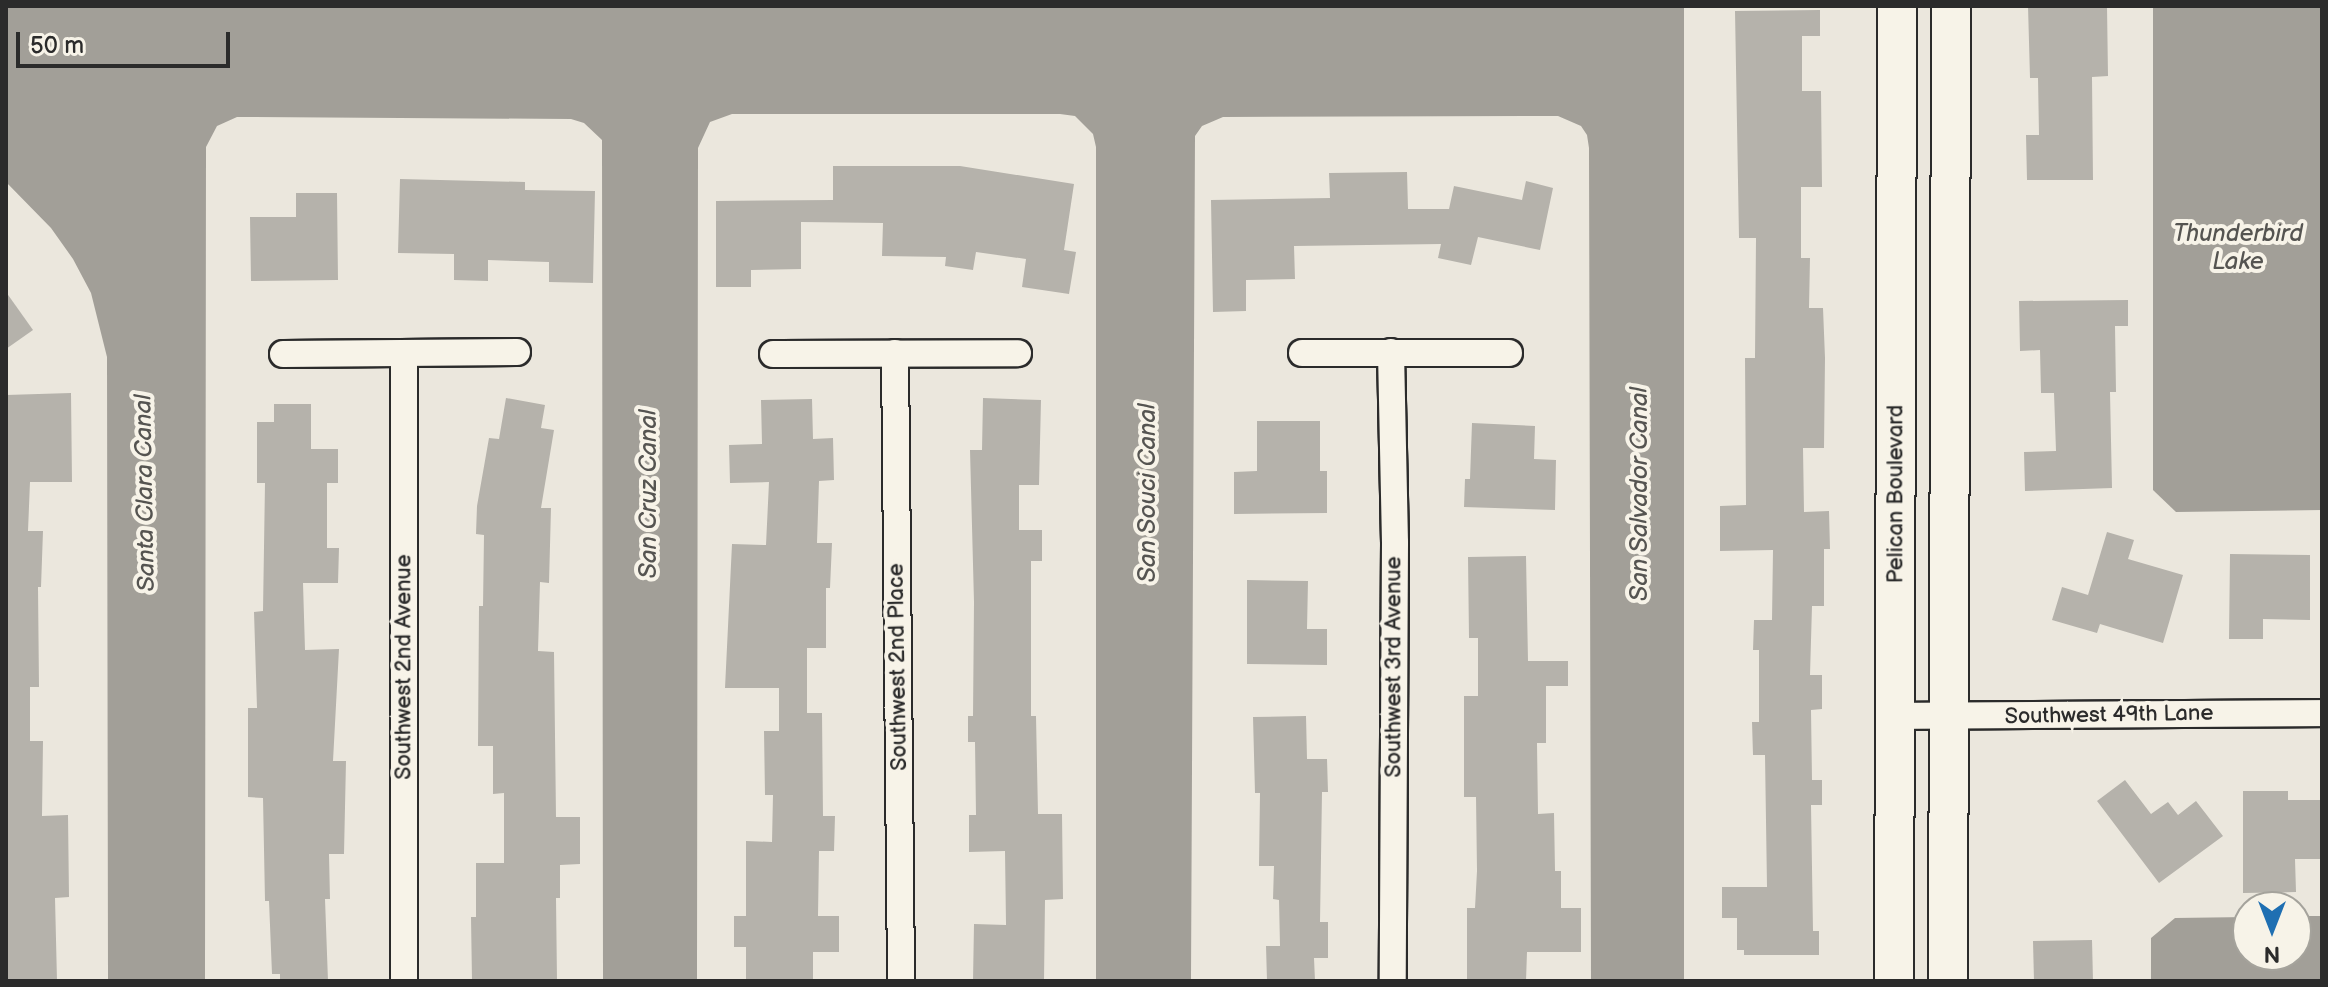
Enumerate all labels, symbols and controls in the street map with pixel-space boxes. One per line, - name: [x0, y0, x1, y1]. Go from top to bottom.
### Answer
- scale bar: [20, 16, 234, 66]
- text: 50 m: [30, 31, 84, 60]
- water label: Thunderbird Lake: [2173, 220, 2303, 276]
- water label: San Salvador Canal: [1626, 387, 1654, 601]
- water label: Santa Clara Canal: [129, 394, 161, 592]
- water label: San Souci Canal: [1134, 403, 1162, 583]
- street label: Pelican Boulevard: [1883, 405, 1909, 583]
- water label: San Cruz Canal: [635, 409, 663, 579]
- street label: Southwest 2nd Avenue: [391, 554, 417, 780]
- street label: Southwest 3rd Avenue: [1381, 556, 1407, 778]
- street label: Southwest 2nd Place: [883, 563, 913, 771]
- street label: Southwest 49th Lane: [2004, 700, 2214, 730]
- north arrow: [2232, 891, 2312, 971]
- text: N: [2264, 940, 2280, 967]

